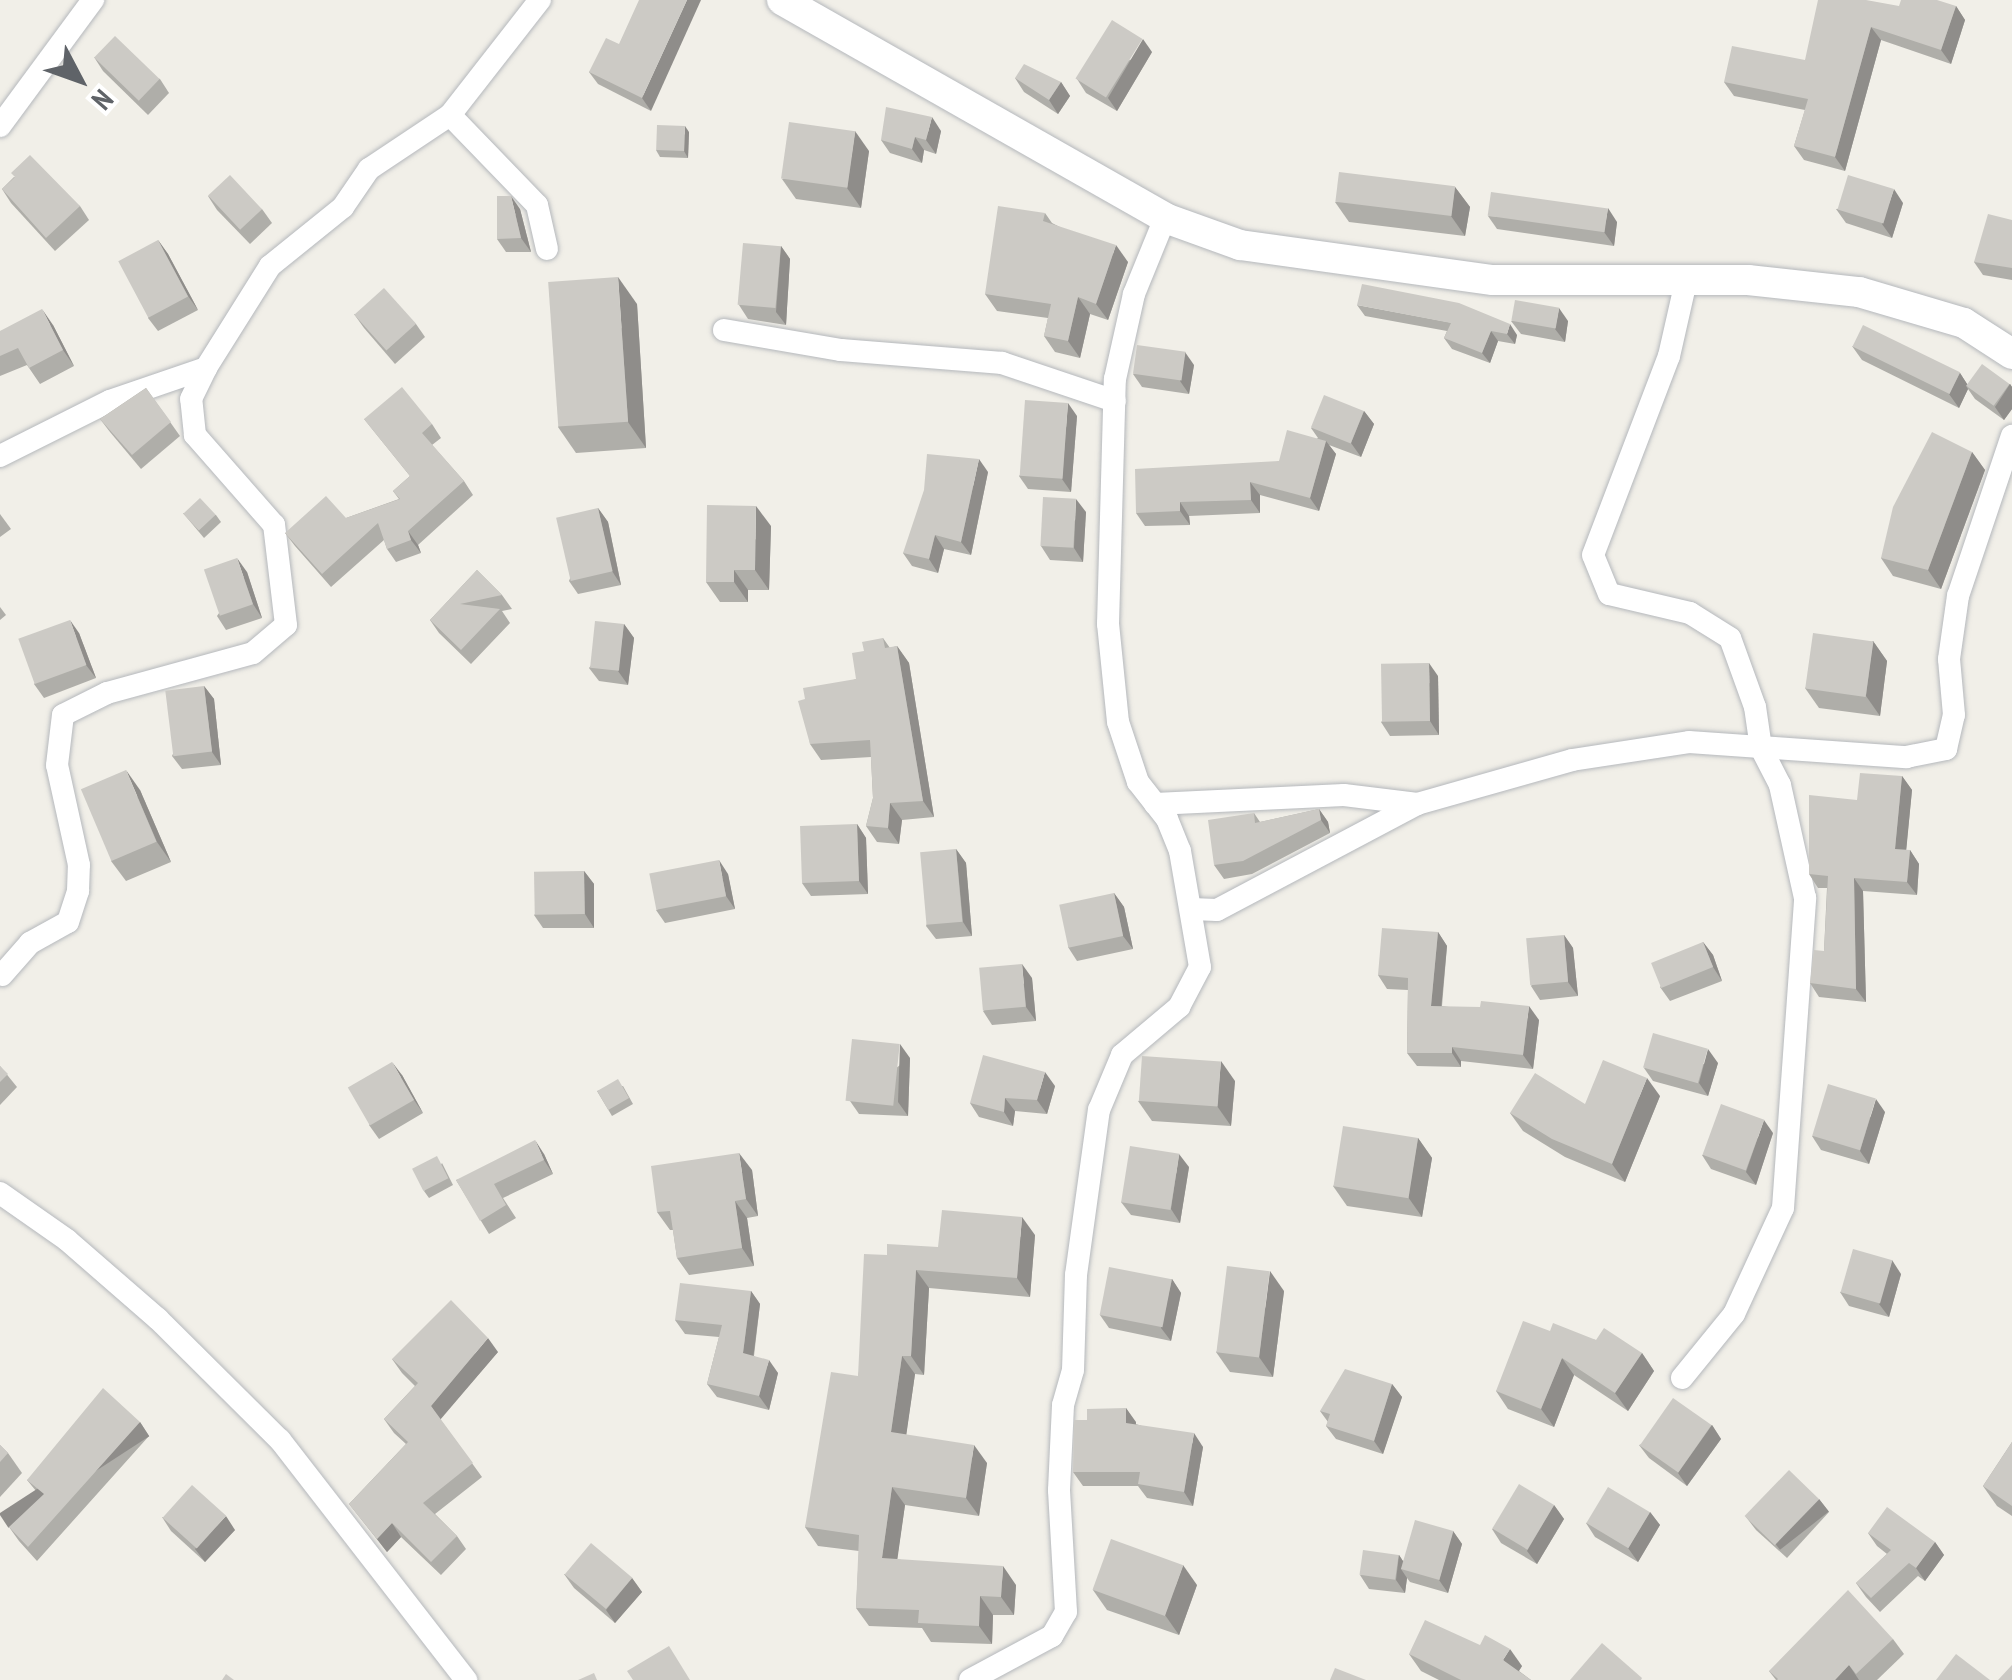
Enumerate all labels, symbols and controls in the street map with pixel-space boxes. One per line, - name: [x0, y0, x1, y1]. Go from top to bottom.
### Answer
- north arrow: [30, 30, 130, 130]
- text: N: [84, 82, 122, 118]

